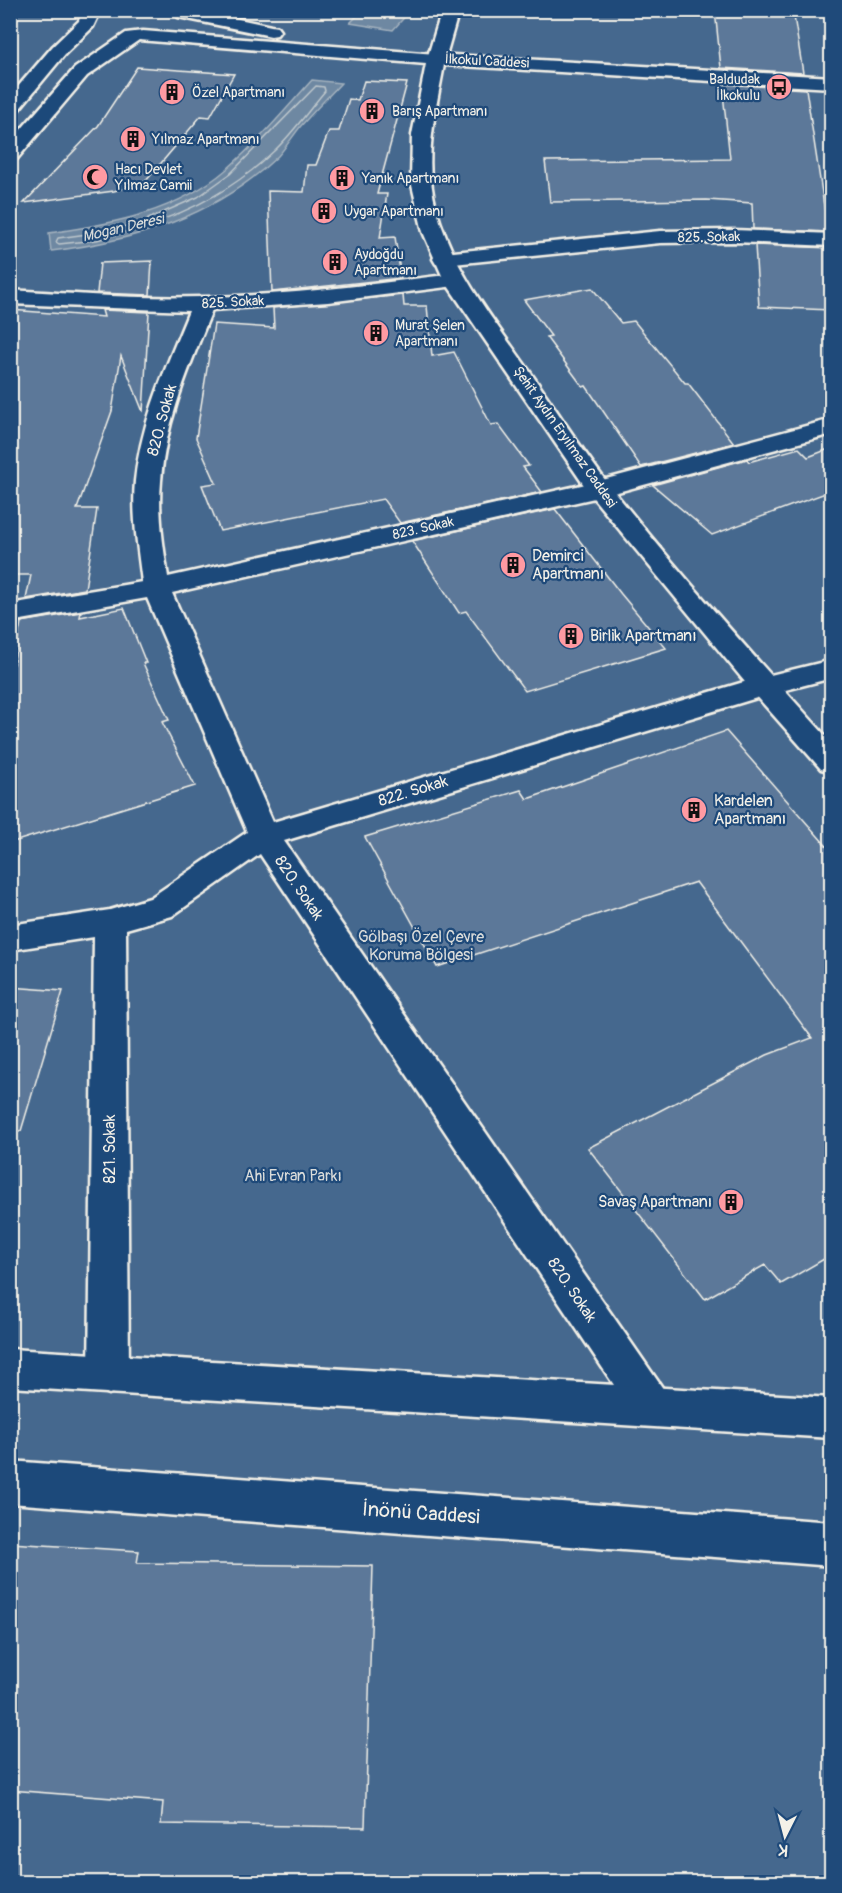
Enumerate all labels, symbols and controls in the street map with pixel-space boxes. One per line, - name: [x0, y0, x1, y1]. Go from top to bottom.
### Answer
- street label: İlkokul Caddesi: [444, 50, 530, 72]
- place label: Baldudak İlkokulu: [709, 71, 760, 104]
- bus stop icon: Baldudak İlkokulu: [764, 72, 794, 102]
- building icon: Özel Apartmanı: [157, 77, 187, 107]
- place label: Özel Apartmanı: [192, 83, 285, 101]
- building icon: Barış Apartmanı: [357, 96, 387, 126]
- place label: Barış Apartmanı: [392, 103, 488, 120]
- building icon: Yılmaz Apartmanı: [118, 124, 148, 154]
- place label: Yılmaz Apartmanı: [151, 131, 260, 148]
- place label: Hacı Devlet Yılmaz Camii: [114, 161, 193, 194]
- mosque icon: Hacı Devlet Yılmaz Camii: [80, 162, 110, 192]
- building icon: Yanık Apartmanı: [327, 163, 357, 193]
- place label: Yanık Apartmanı: [361, 170, 459, 187]
- building icon: Uygar Apartmanı: [309, 196, 339, 226]
- place label: Uygar Apartmanı: [344, 203, 444, 220]
- water label: Mogan Deresi: [80, 209, 168, 247]
- street label: 825. Sokak: [678, 228, 741, 246]
- place label: Aydoğdu Apartmanı: [354, 246, 417, 279]
- building icon: Aydoğdu Apartmanı: [320, 247, 350, 277]
- street label: 825. Sokak: [201, 292, 265, 312]
- place label: Murat Şelen Apartmanı: [395, 317, 465, 350]
- building icon: Murat Şelen Apartmanı: [361, 318, 391, 348]
- street label: Şehit Aydın Eryılmaz Caddesi: [510, 363, 621, 511]
- street label: 820. Sokak: [143, 382, 181, 458]
- street label: 823. Sokak: [391, 513, 455, 543]
- place label: Demirci Apartmanı: [532, 546, 604, 584]
- building icon: Demirci Apartmanı: [498, 550, 528, 580]
- building icon: Birlik Apartmanı: [556, 621, 586, 651]
- place label: Birlik Apartmanı: [590, 626, 696, 646]
- street label: 822. Sokak: [376, 771, 450, 811]
- place label: Kardelen Apartmanı: [714, 791, 786, 829]
- building icon: Kardelen Apartmanı: [679, 795, 709, 825]
- street label: 820. Sokak: [270, 852, 328, 924]
- park label: Gölbaşı Özel Çevre Koruma Bölgesi: [358, 927, 484, 965]
- street label: 821. Sokak: [100, 1114, 120, 1183]
- park label: Ahi Evran Parkı: [244, 1166, 342, 1186]
- building icon: Savaş Apartmanı: [716, 1187, 746, 1217]
- place label: Savaş Apartmanı: [598, 1192, 712, 1212]
- street label: 820. Sokak: [543, 1254, 601, 1326]
- street label: İnönü Caddesi: [361, 1496, 481, 1530]
- north arrow: [755, 1806, 815, 1866]
- text: K: [777, 1839, 789, 1860]

